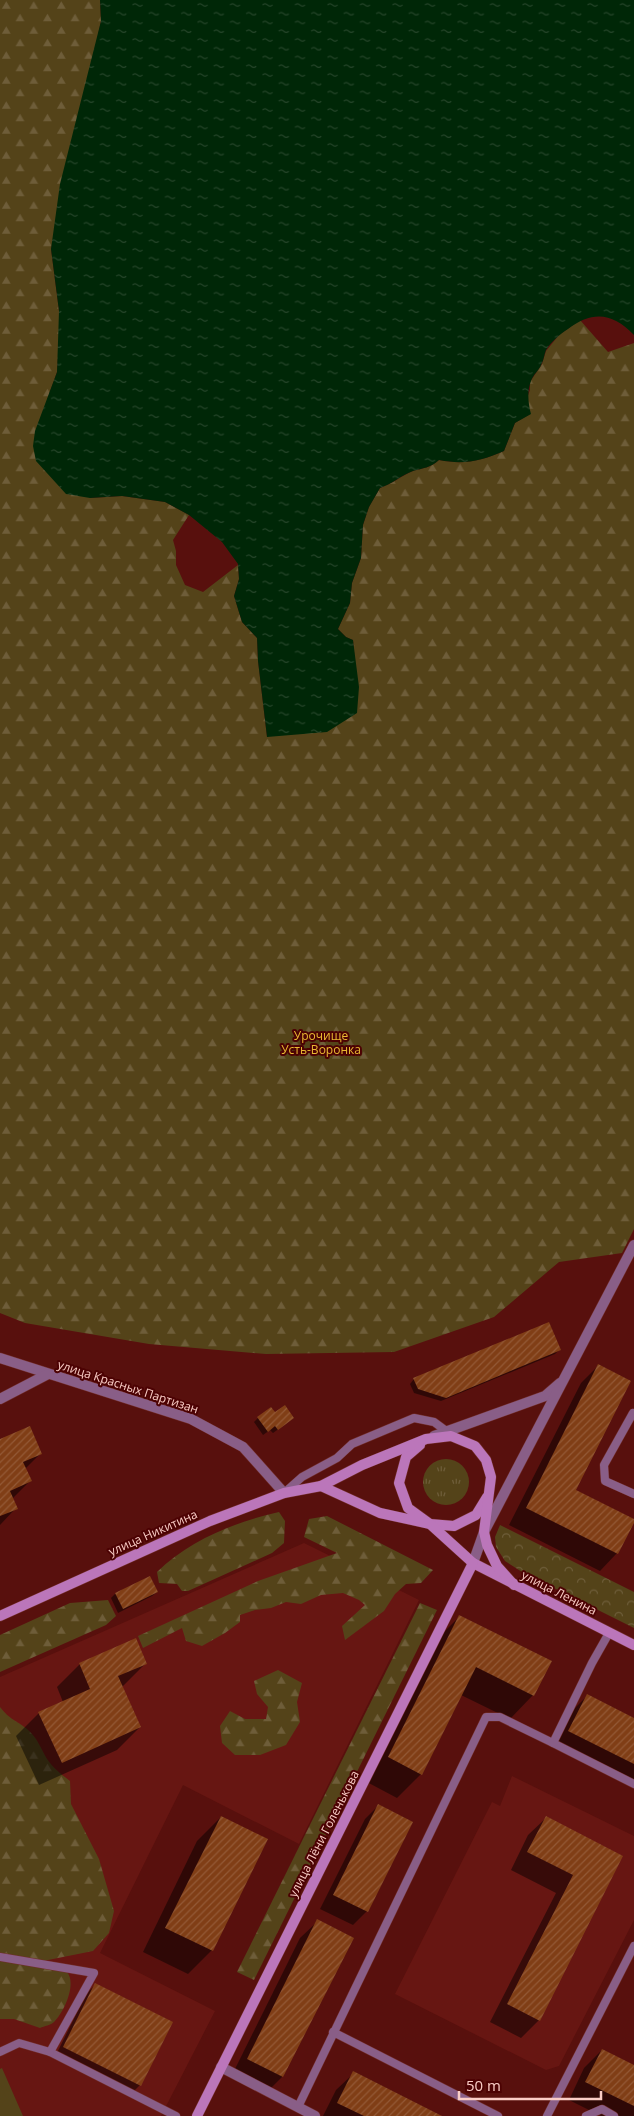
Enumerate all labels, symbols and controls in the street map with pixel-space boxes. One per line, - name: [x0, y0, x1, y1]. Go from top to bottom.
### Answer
- park label: Урочище Усть-Воронка: [281, 1027, 361, 1058]
- street label: улица Красных Партизан: [56, 1356, 201, 1417]
- street label: улица Никитина: [106, 1505, 200, 1560]
- street label: улица Ленина: [519, 1566, 600, 1619]
- street label: улица Лёни Голенькова: [284, 1768, 363, 1900]
- scale bar: [459, 2068, 602, 2100]
- text: 50 m: [466, 2075, 501, 2095]

